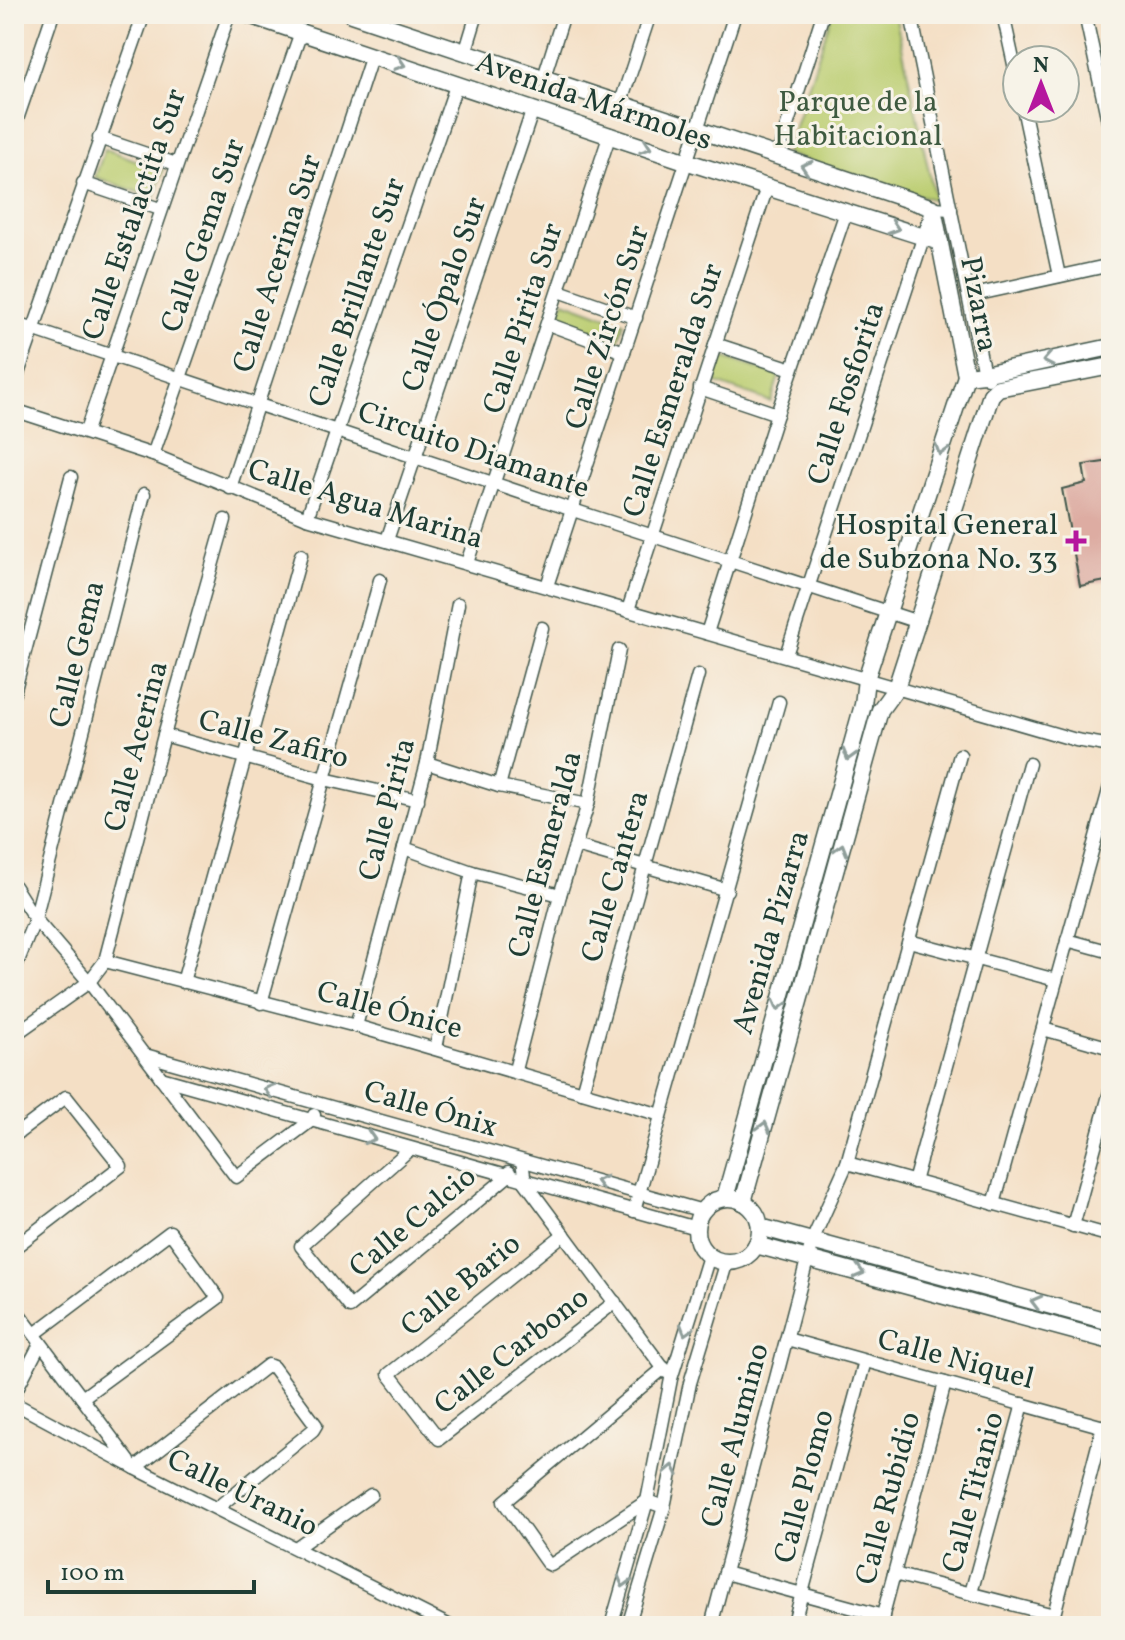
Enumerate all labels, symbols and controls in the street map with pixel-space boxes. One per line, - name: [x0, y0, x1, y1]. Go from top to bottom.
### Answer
- street label: Avenida Mármoles: [469, 42, 717, 162]
- north arrow: [1001, 44, 1081, 124]
- text: N: [1033, 51, 1049, 82]
- one-way arrow: [392, 55, 406, 71]
- park label: Parque de la Habitacional: [774, 82, 942, 158]
- street label: Calle Estalactita Sur: [72, 83, 198, 346]
- street label: Calle Gema Sur: [151, 133, 257, 338]
- one-way arrow: [638, 138, 652, 154]
- street label: Calle Acerina Sur: [223, 149, 333, 378]
- one-way arrow: [800, 160, 814, 176]
- street label: Calle Brillante Sur: [299, 172, 417, 413]
- street label: Calle Ópalo Sur: [392, 191, 498, 398]
- street label: Calle Pirita Sur: [473, 218, 575, 419]
- one-way arrow: [886, 218, 900, 234]
- street label: Calle Zircón Sur: [555, 220, 661, 435]
- street label: Pizarra: [948, 253, 1008, 356]
- street label: Calle Esmeralda Sur: [613, 258, 735, 523]
- street label: Calle Fosforita: [798, 297, 896, 491]
- one-way arrow: [1041, 351, 1055, 368]
- street label: Circuito Diamante: [352, 392, 595, 510]
- one-way arrow: [935, 442, 951, 456]
- street label: Calle Agua Marina: [242, 449, 488, 561]
- place label: Hospital General de Subzona No. 33: [820, 505, 1058, 581]
- marker: Hospital General de Subzona No. 33: [1065, 530, 1087, 552]
- street label: Calle Gema: [39, 576, 117, 733]
- street label: Calle Acerina: [94, 656, 180, 837]
- street label: Calle Zafiro: [194, 700, 353, 780]
- street label: Calle Pirita: [349, 733, 427, 886]
- street label: Calle Esmeralda: [498, 746, 594, 963]
- one-way arrow: [842, 748, 858, 761]
- street label: Calle Cantera: [571, 786, 661, 967]
- street label: Avenida Pizarra: [723, 826, 821, 1039]
- one-way arrow: [832, 843, 848, 857]
- street label: Calle Ónice: [312, 971, 467, 1051]
- one-way arrow: [771, 998, 788, 1012]
- street label: Calle Ónix: [359, 1071, 502, 1149]
- one-way arrow: [263, 1083, 277, 1099]
- one-way arrow: [754, 1120, 771, 1134]
- one-way arrow: [363, 1129, 377, 1145]
- street label: Calle Calcio: [341, 1157, 486, 1288]
- one-way arrow: [594, 1175, 608, 1191]
- street label: Calle Bario: [392, 1224, 530, 1347]
- one-way arrow: [851, 1263, 865, 1279]
- street label: Calle Carbono: [426, 1278, 598, 1425]
- one-way arrow: [1029, 1295, 1043, 1311]
- street label: Calle Niquel: [873, 1319, 1038, 1401]
- one-way arrow: [680, 1322, 696, 1336]
- street label: Calle Alumino: [691, 1339, 781, 1532]
- street label: Calle Plomo: [764, 1405, 846, 1568]
- street label: Calle Rubidio: [846, 1407, 932, 1590]
- street label: Calle Titanio: [932, 1407, 1016, 1578]
- street label: Calle Uranio: [160, 1439, 325, 1548]
- one-way arrow: [662, 1463, 679, 1477]
- scale bar: [48, 1544, 254, 1594]
- text: 100 m: [60, 1557, 125, 1591]
- one-way arrow: [616, 1575, 633, 1589]

